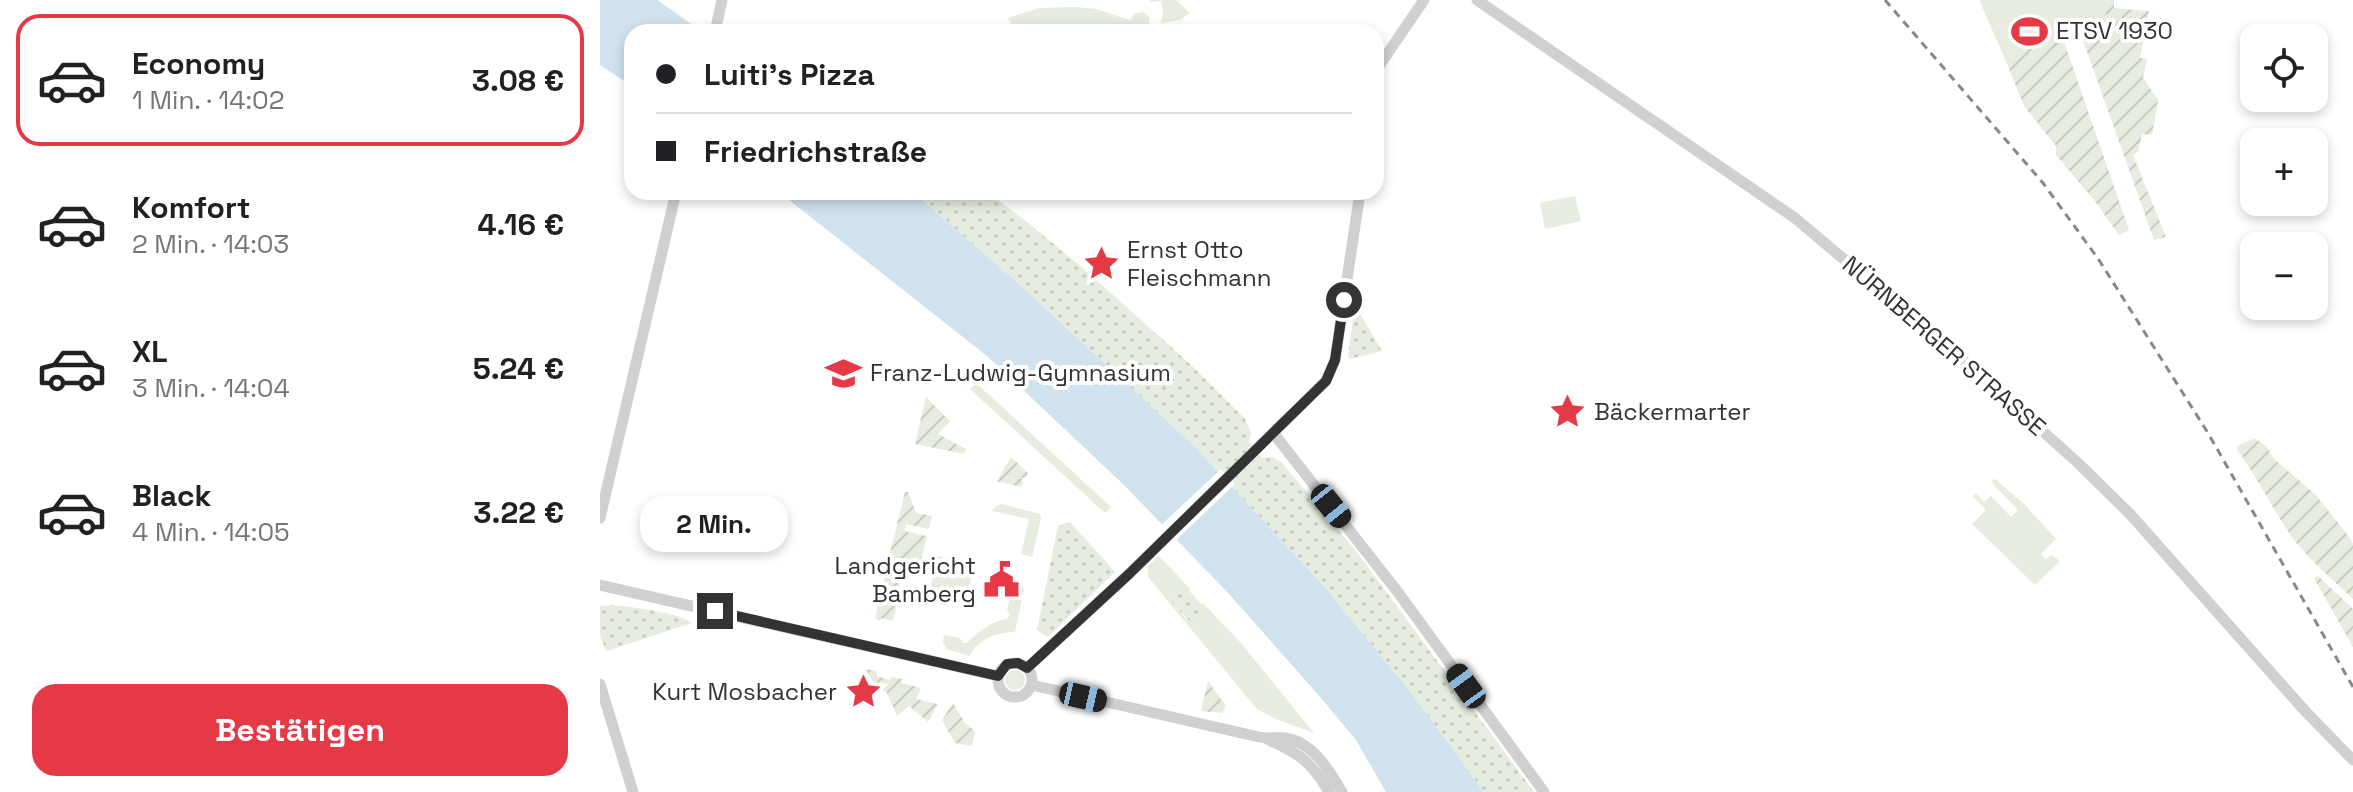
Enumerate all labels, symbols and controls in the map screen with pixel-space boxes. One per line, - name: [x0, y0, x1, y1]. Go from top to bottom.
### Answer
- sports icon: ETSV 1930: [2011, 12, 2049, 50]
- place label: ETSV 1930: [2056, 15, 2173, 46]
- map controls: [2240, 24, 2328, 320]
- button: locate: [2240, 24, 2328, 112]
- icon: car: [36, 44, 108, 116]
- text: Economy: [132, 44, 265, 83]
- text: Luiti's Pizza: [704, 55, 875, 94]
- text: 3.08 €: [472, 61, 564, 100]
- text: 1 Min. · 14:02: [132, 83, 284, 117]
- button: +: [2240, 128, 2328, 216]
- text: Friedrichstraße: [704, 132, 927, 171]
- icon: car: [36, 188, 108, 260]
- text: Komfort: [132, 188, 250, 227]
- text: 4.16 €: [477, 205, 564, 244]
- text: 2 Min. · 14:03: [132, 227, 289, 261]
- button: −: [2240, 232, 2328, 320]
- place label: Ernst Otto Fleischmann: [1127, 234, 1272, 293]
- place icon: Ernst Otto Fleischmann: [1082, 245, 1120, 283]
- street label: NÜRNBERGER STRASSE: [1836, 249, 2052, 442]
- route start: [1326, 282, 1362, 318]
- icon: car: [36, 332, 108, 404]
- text: XL: [132, 332, 168, 371]
- text: 5.24 €: [473, 349, 564, 388]
- school or university icon: Franz-Ludwig-Gymnasium: [825, 354, 863, 392]
- place label: Franz-Ludwig-Gymnasium: [870, 357, 1171, 388]
- text: 3 Min. · 14:04: [132, 371, 290, 405]
- place icon: Bäckermarter: [1549, 393, 1587, 431]
- place label: Bäckermarter: [1594, 396, 1751, 427]
- icon: car: [36, 476, 108, 548]
- text: Black: [132, 476, 211, 515]
- car: [1307, 480, 1355, 532]
- text: 3.22 €: [473, 493, 564, 532]
- callout: 2 Min.: [641, 495, 789, 551]
- text: 2 Min.: [676, 507, 752, 541]
- text: 4 Min. · 14:05: [132, 515, 290, 549]
- place label: Landgericht Bamberg: [835, 550, 976, 609]
- public building icon: Landgericht Bamberg: [983, 561, 1021, 599]
- route end: [697, 593, 733, 629]
- car: [1442, 660, 1490, 712]
- place icon: Kurt Mosbacher: [844, 673, 882, 711]
- place label: Kurt Mosbacher: [652, 676, 837, 707]
- car: [1057, 680, 1109, 714]
- button: Bestätigen: [32, 684, 568, 776]

